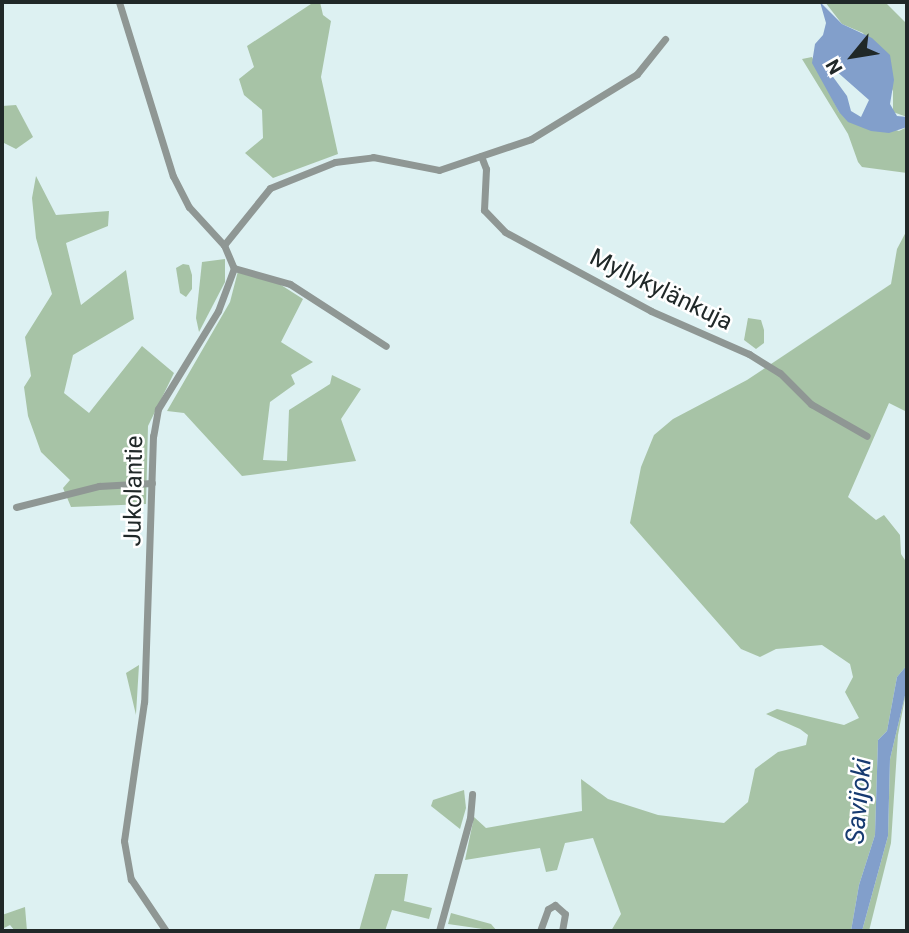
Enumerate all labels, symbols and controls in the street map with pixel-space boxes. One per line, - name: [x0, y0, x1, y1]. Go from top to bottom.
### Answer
- north arrow: [818, 21, 888, 91]
- text: N: [821, 55, 848, 78]
- street label: Myllykylänkuja: [585, 243, 737, 337]
- street label: Jukolantie: [119, 435, 149, 547]
- water label: Savijoki: [840, 757, 878, 845]

